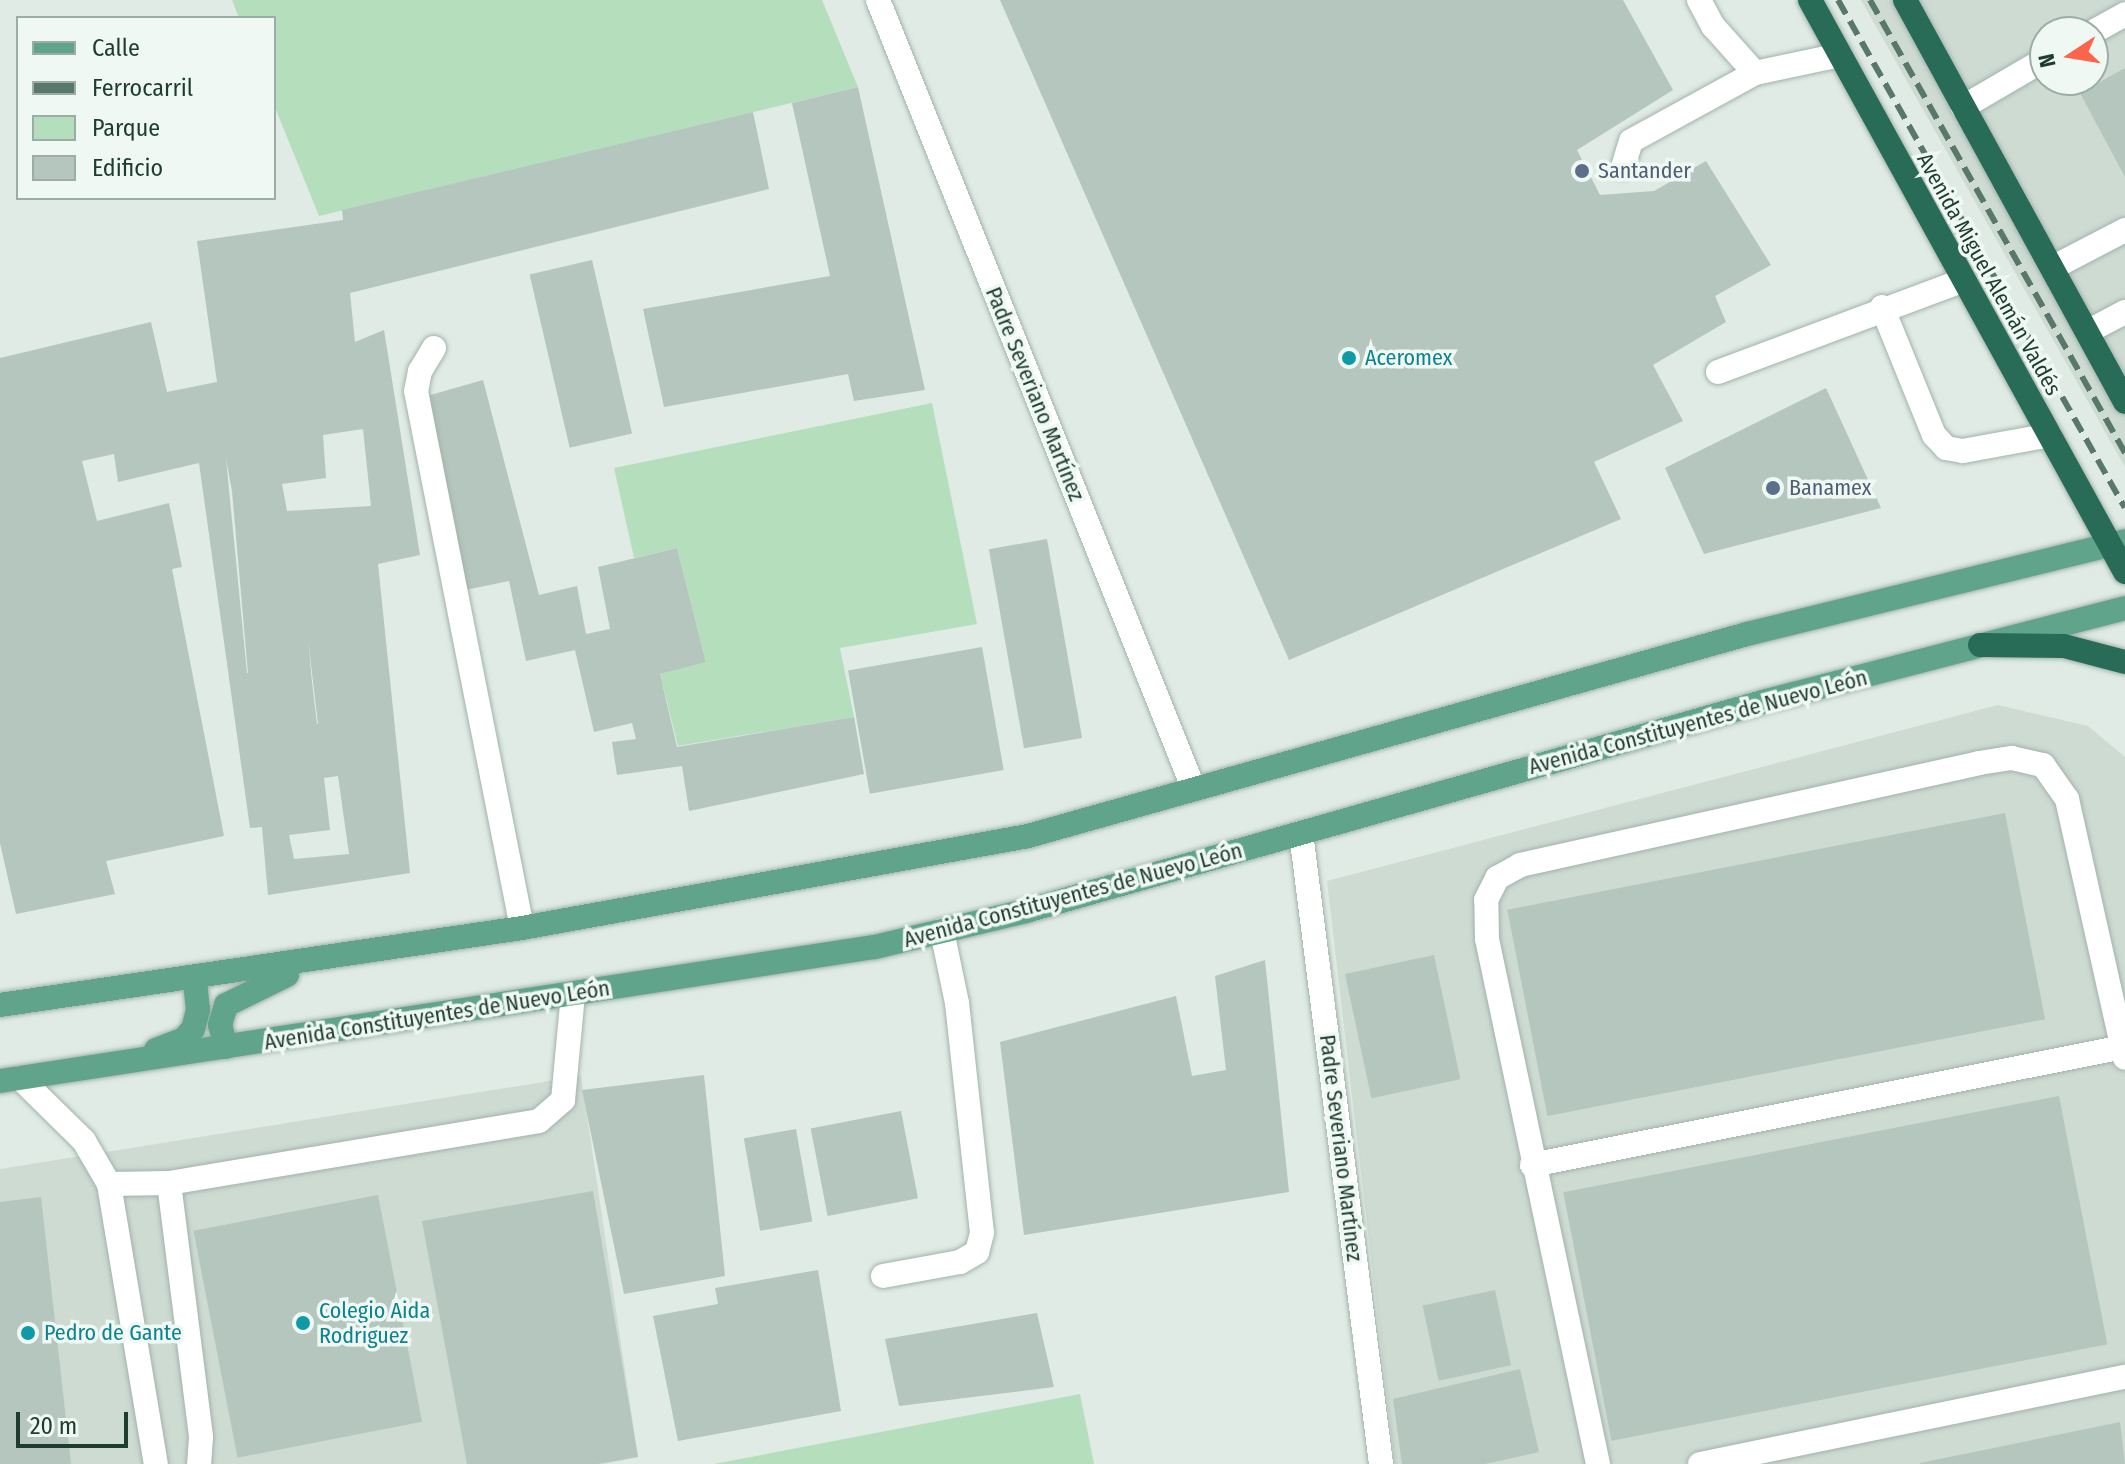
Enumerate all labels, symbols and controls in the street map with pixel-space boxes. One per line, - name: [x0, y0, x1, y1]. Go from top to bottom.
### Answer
- legend: [16, 16, 276, 200]
- north arrow: [2029, 16, 2109, 96]
- text: Calle: [92, 34, 140, 62]
- text: N: [2032, 51, 2062, 70]
- text: Ferrocarril: [92, 74, 193, 102]
- text: Parque: [92, 114, 160, 142]
- street label: Avenida Miguel Alemán Valdés: [1911, 148, 2067, 400]
- text: Edificio: [92, 154, 163, 182]
- place label: Santander: [1598, 158, 1691, 184]
- marker: Santander: [1573, 162, 1591, 180]
- street label: Padre Severiano Martínez: [980, 283, 1090, 505]
- place label: Aceromex: [1365, 345, 1452, 371]
- marker: Aceromex: [1340, 349, 1358, 367]
- place label: Banamex: [1789, 475, 1871, 501]
- marker: Banamex: [1764, 479, 1782, 497]
- street label: Avenida Constituyentes de Nuevo León: [1526, 664, 1870, 780]
- street label: Avenida Constituyentes de Nuevo León: [901, 837, 1245, 953]
- street label: Avenida Constituyentes de Nuevo León: [262, 975, 612, 1055]
- street label: Padre Severiano Martínez: [1314, 1033, 1368, 1263]
- place label: Colegio Aida Rodriguez: [319, 1297, 430, 1348]
- marker: Colegio Aida Rodriguez: [294, 1314, 312, 1332]
- place label: Pedro de Gante: [44, 1320, 182, 1346]
- marker: Pedro de Gante: [19, 1324, 37, 1342]
- scale bar: [20, 1396, 132, 1446]
- text: 20 m: [30, 1412, 77, 1440]

